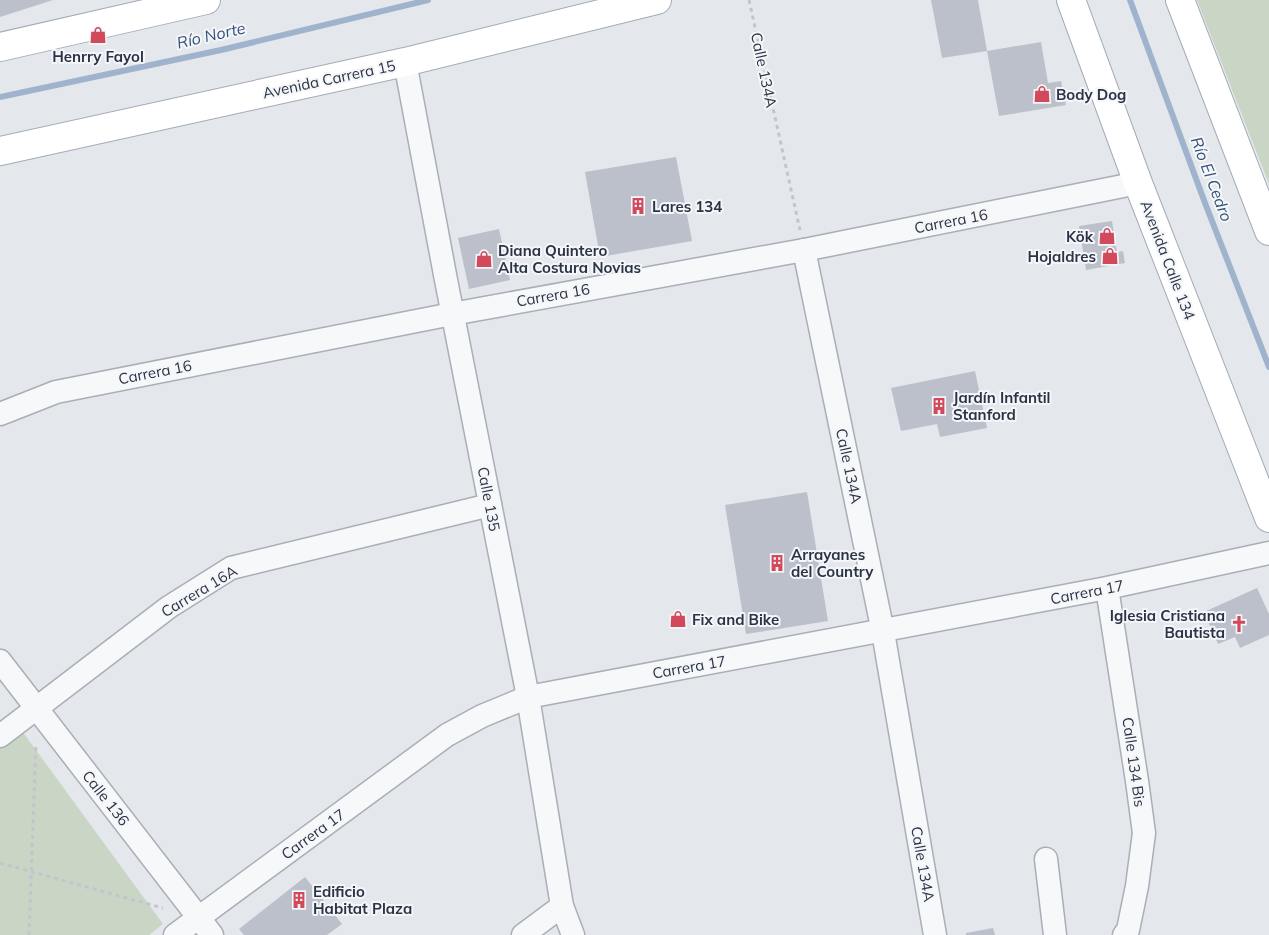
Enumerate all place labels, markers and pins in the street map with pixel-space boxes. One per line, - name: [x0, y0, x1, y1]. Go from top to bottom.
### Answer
- shop icon: Henrry Fayol: [88, 25, 108, 45]
- place label: Henrry Fayol: [52, 47, 144, 66]
- shop icon: Body Dog: [1032, 84, 1052, 104]
- place label: Body Dog: [1056, 85, 1126, 104]
- building icon: Lares 134: [628, 196, 648, 216]
- place label: Lares 134: [652, 197, 722, 216]
- shop icon: Kök: [1097, 226, 1117, 246]
- place label: Kök: [1066, 227, 1094, 246]
- place label: Diana Quintero Alta Costura Novias: [498, 241, 641, 277]
- shop icon: Hojaldres: [1100, 246, 1120, 266]
- place label: Hojaldres: [1028, 247, 1096, 266]
- shop icon: Diana Quintero Alta Costura Novias: [474, 249, 494, 269]
- place label: Jardín Infantil Stanford: [953, 388, 1051, 424]
- building icon: Jardín Infantil Stanford: [929, 396, 949, 416]
- place label: Arrayanes del Country: [791, 545, 874, 581]
- building icon: Arrayanes del Country: [767, 553, 787, 573]
- place label: Iglesia Cristiana Bautista: [1110, 606, 1225, 642]
- shop icon: Fix and Bike: [668, 609, 688, 629]
- place label: Fix and Bike: [692, 610, 779, 629]
- church icon: Iglesia Cristiana Bautista: [1229, 614, 1249, 634]
- place label: Edificio Habitat Plaza: [313, 882, 412, 918]
- building icon: Edificio Habitat Plaza: [289, 890, 309, 910]

